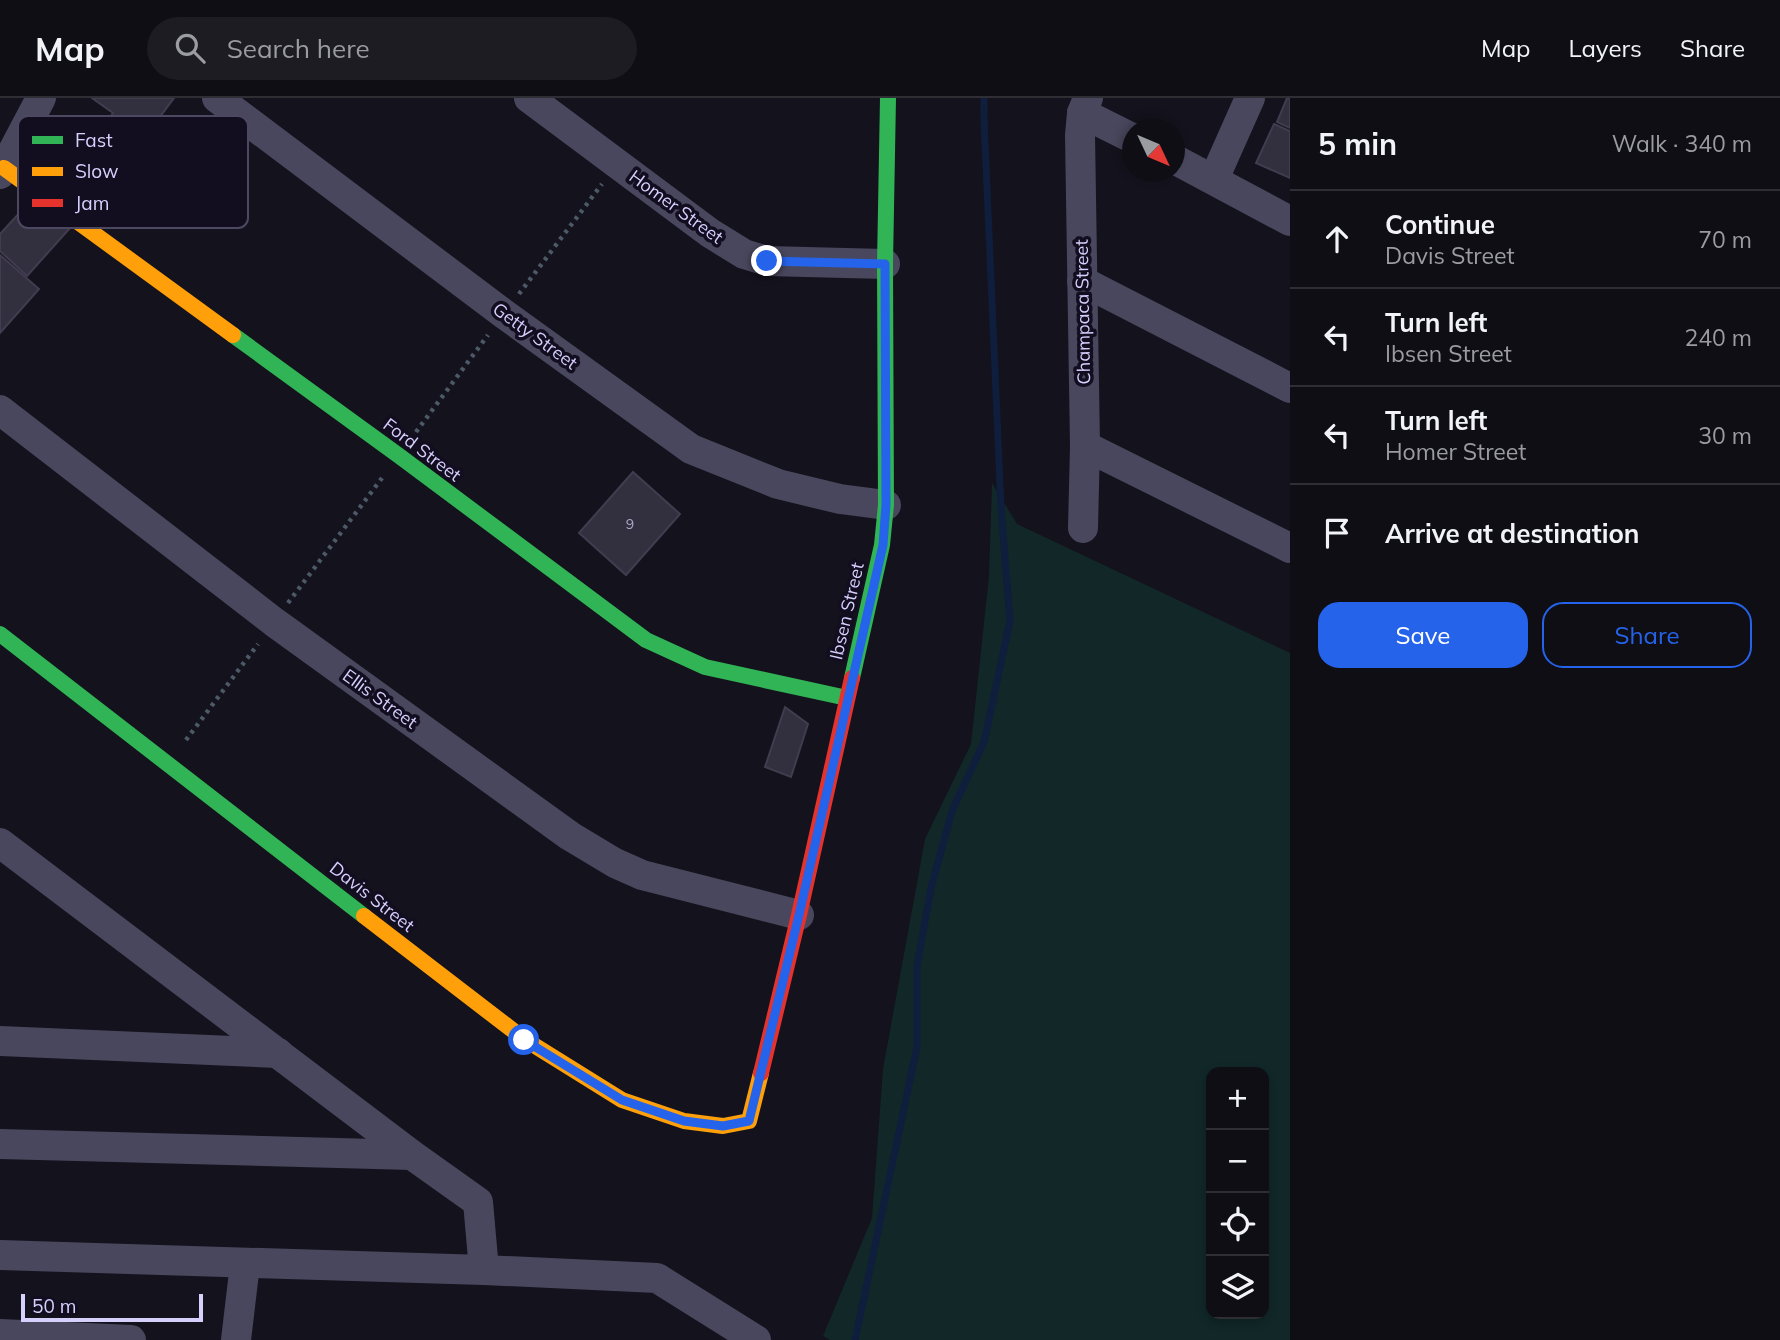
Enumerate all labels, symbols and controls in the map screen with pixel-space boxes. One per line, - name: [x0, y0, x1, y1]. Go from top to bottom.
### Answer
- search box: [147, 17, 637, 80]
- text: Map: [35, 28, 105, 69]
- icon: search: [171, 29, 209, 67]
- text: Search here: [227, 32, 370, 65]
- text: Map: [1481, 33, 1530, 63]
- text: Layers: [1568, 33, 1642, 63]
- text: Share: [1680, 33, 1745, 63]
- legend: [18, 116, 248, 228]
- north arrow: [1122, 119, 1185, 182]
- text: 5 min: [1318, 125, 1397, 163]
- text: Fast: [75, 128, 113, 152]
- text: Walk · 340 m: [1612, 129, 1752, 158]
- text: Slow: [75, 159, 119, 183]
- street label: Homer Street: [625, 165, 728, 248]
- text: Jam: [75, 191, 109, 215]
- text: Continue: [1385, 208, 1495, 241]
- icon: ahead: [1318, 220, 1356, 258]
- text: 70 m: [1698, 225, 1752, 254]
- street label: Champaca Street: [1070, 239, 1095, 385]
- text: Davis Street: [1385, 241, 1515, 270]
- route end: [751, 245, 782, 276]
- street label: Getty Street: [488, 297, 582, 374]
- text: Turn left: [1385, 306, 1487, 339]
- icon: left: [1318, 318, 1356, 356]
- text: 240 m: [1684, 323, 1752, 352]
- text: Ibsen Street: [1385, 339, 1512, 368]
- text: Turn left: [1385, 404, 1487, 437]
- street label: Ford Street: [379, 413, 466, 486]
- icon: left: [1318, 416, 1356, 454]
- text: 30 m: [1698, 421, 1752, 450]
- text: Homer Street: [1385, 437, 1526, 466]
- icon: arrive: [1318, 514, 1356, 552]
- house number: 9: [626, 515, 634, 533]
- text: Arrive at destination: [1385, 517, 1640, 550]
- street label: Ibsen Street: [824, 560, 869, 662]
- button: Save: [1318, 602, 1528, 668]
- button: Share: [1542, 602, 1752, 668]
- street label: Ellis Street: [338, 664, 422, 733]
- street label: Davis Street: [325, 856, 419, 937]
- route start: [508, 1024, 539, 1055]
- map controls: [1206, 1067, 1269, 1319]
- button: +: [1206, 1067, 1269, 1130]
- button: −: [1206, 1130, 1269, 1193]
- button: locate: [1206, 1193, 1269, 1256]
- button: layers: [1206, 1256, 1269, 1319]
- scale bar: [21, 1291, 203, 1323]
- text: 50 m: [32, 1294, 76, 1318]

